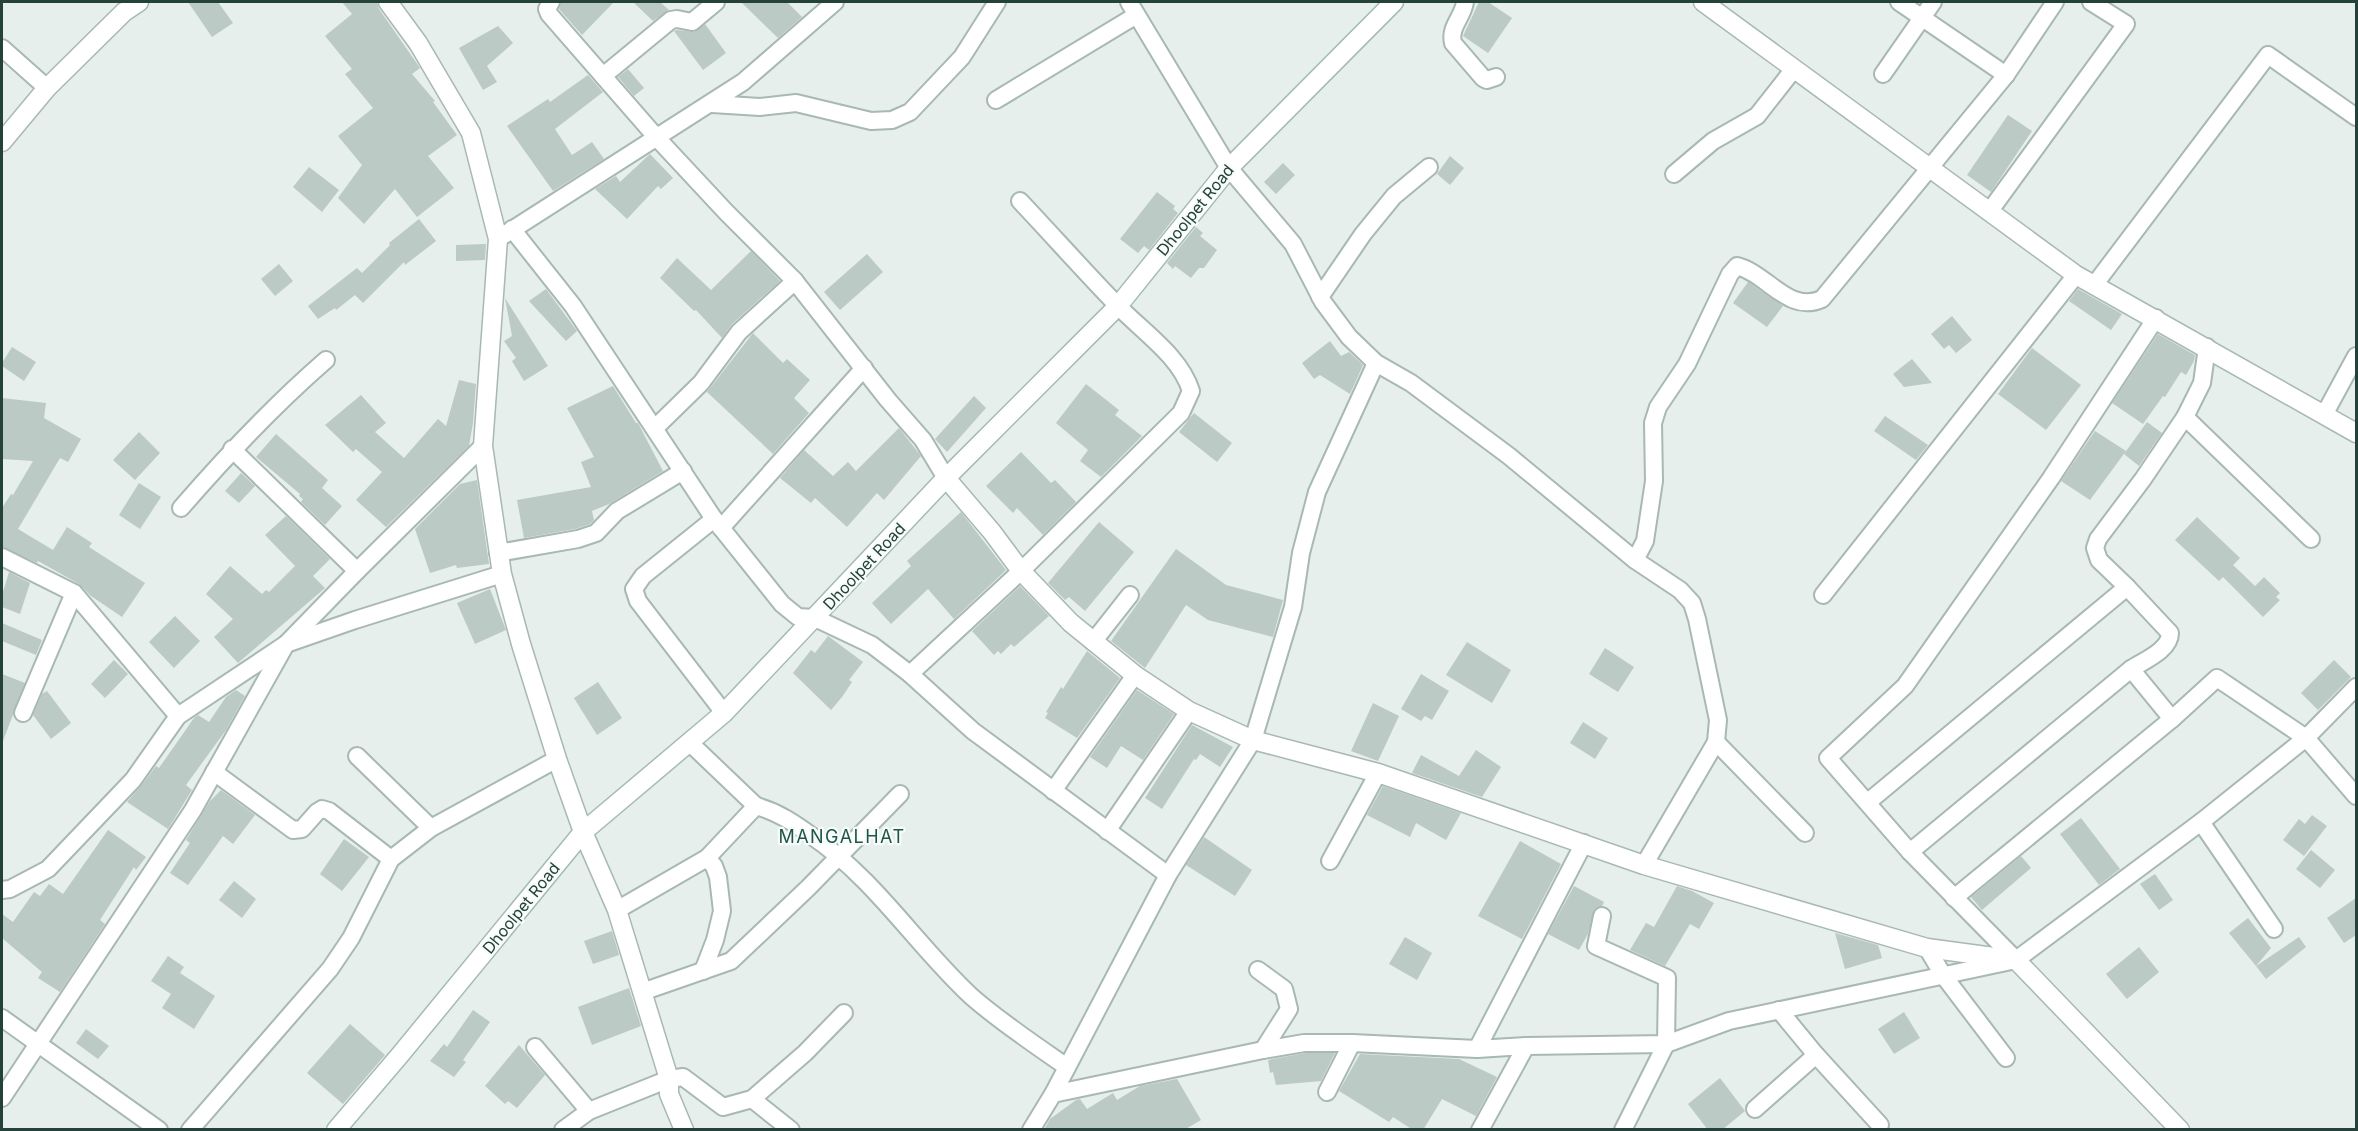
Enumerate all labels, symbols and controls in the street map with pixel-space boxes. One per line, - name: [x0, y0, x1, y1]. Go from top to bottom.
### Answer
- street label: Dhoolpet Road: [1152, 160, 1238, 260]
- street label: Dhoolpet Road: [819, 518, 909, 614]
- district label: MANGALHAT: [778, 826, 906, 847]
- street label: Dhoolpet Road: [478, 858, 564, 958]

